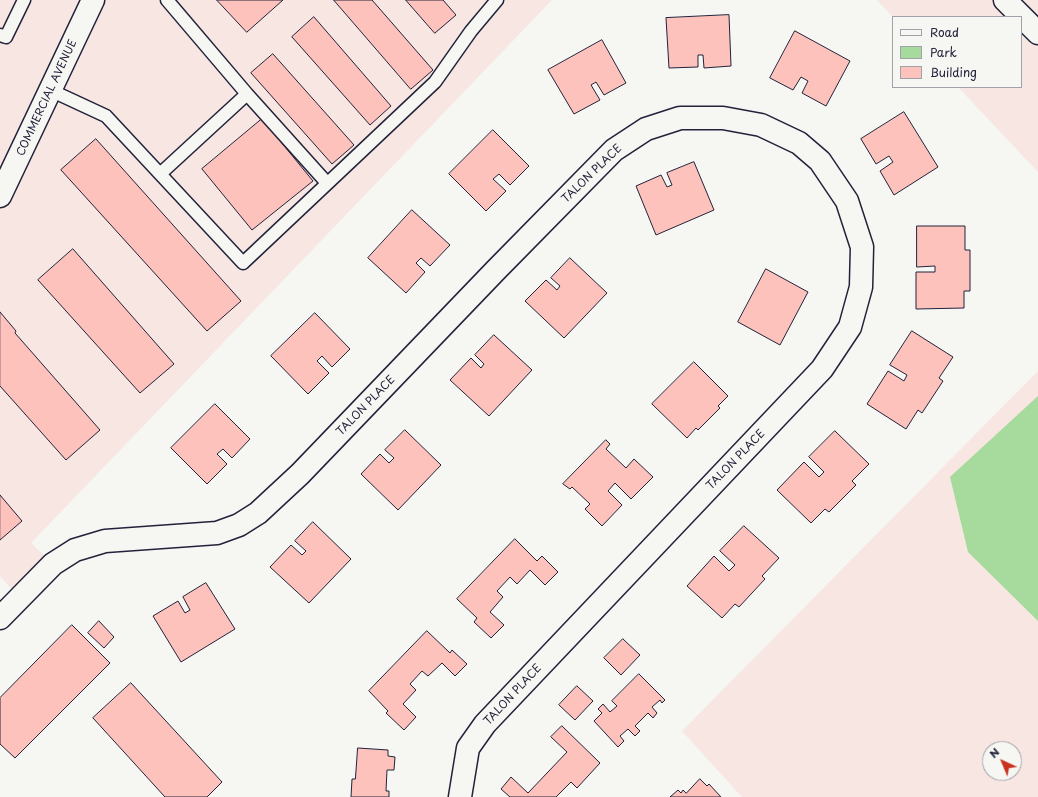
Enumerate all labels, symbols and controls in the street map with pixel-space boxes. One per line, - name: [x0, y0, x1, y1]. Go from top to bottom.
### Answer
- legend: [892, 16, 1022, 88]
- text: Road: [930, 23, 959, 41]
- street label: COMMERCIAL AVENUE: [14, 38, 80, 158]
- text: Park: [930, 43, 957, 61]
- text: Building: [930, 63, 977, 81]
- street label: TALON PLACE: [559, 142, 625, 206]
- street label: TALON PLACE: [334, 373, 398, 439]
- street label: TALON PLACE: [704, 427, 768, 493]
- street label: TALON PLACE: [481, 662, 545, 728]
- north arrow: [982, 741, 1022, 781]
- text: N: [985, 744, 1003, 762]

